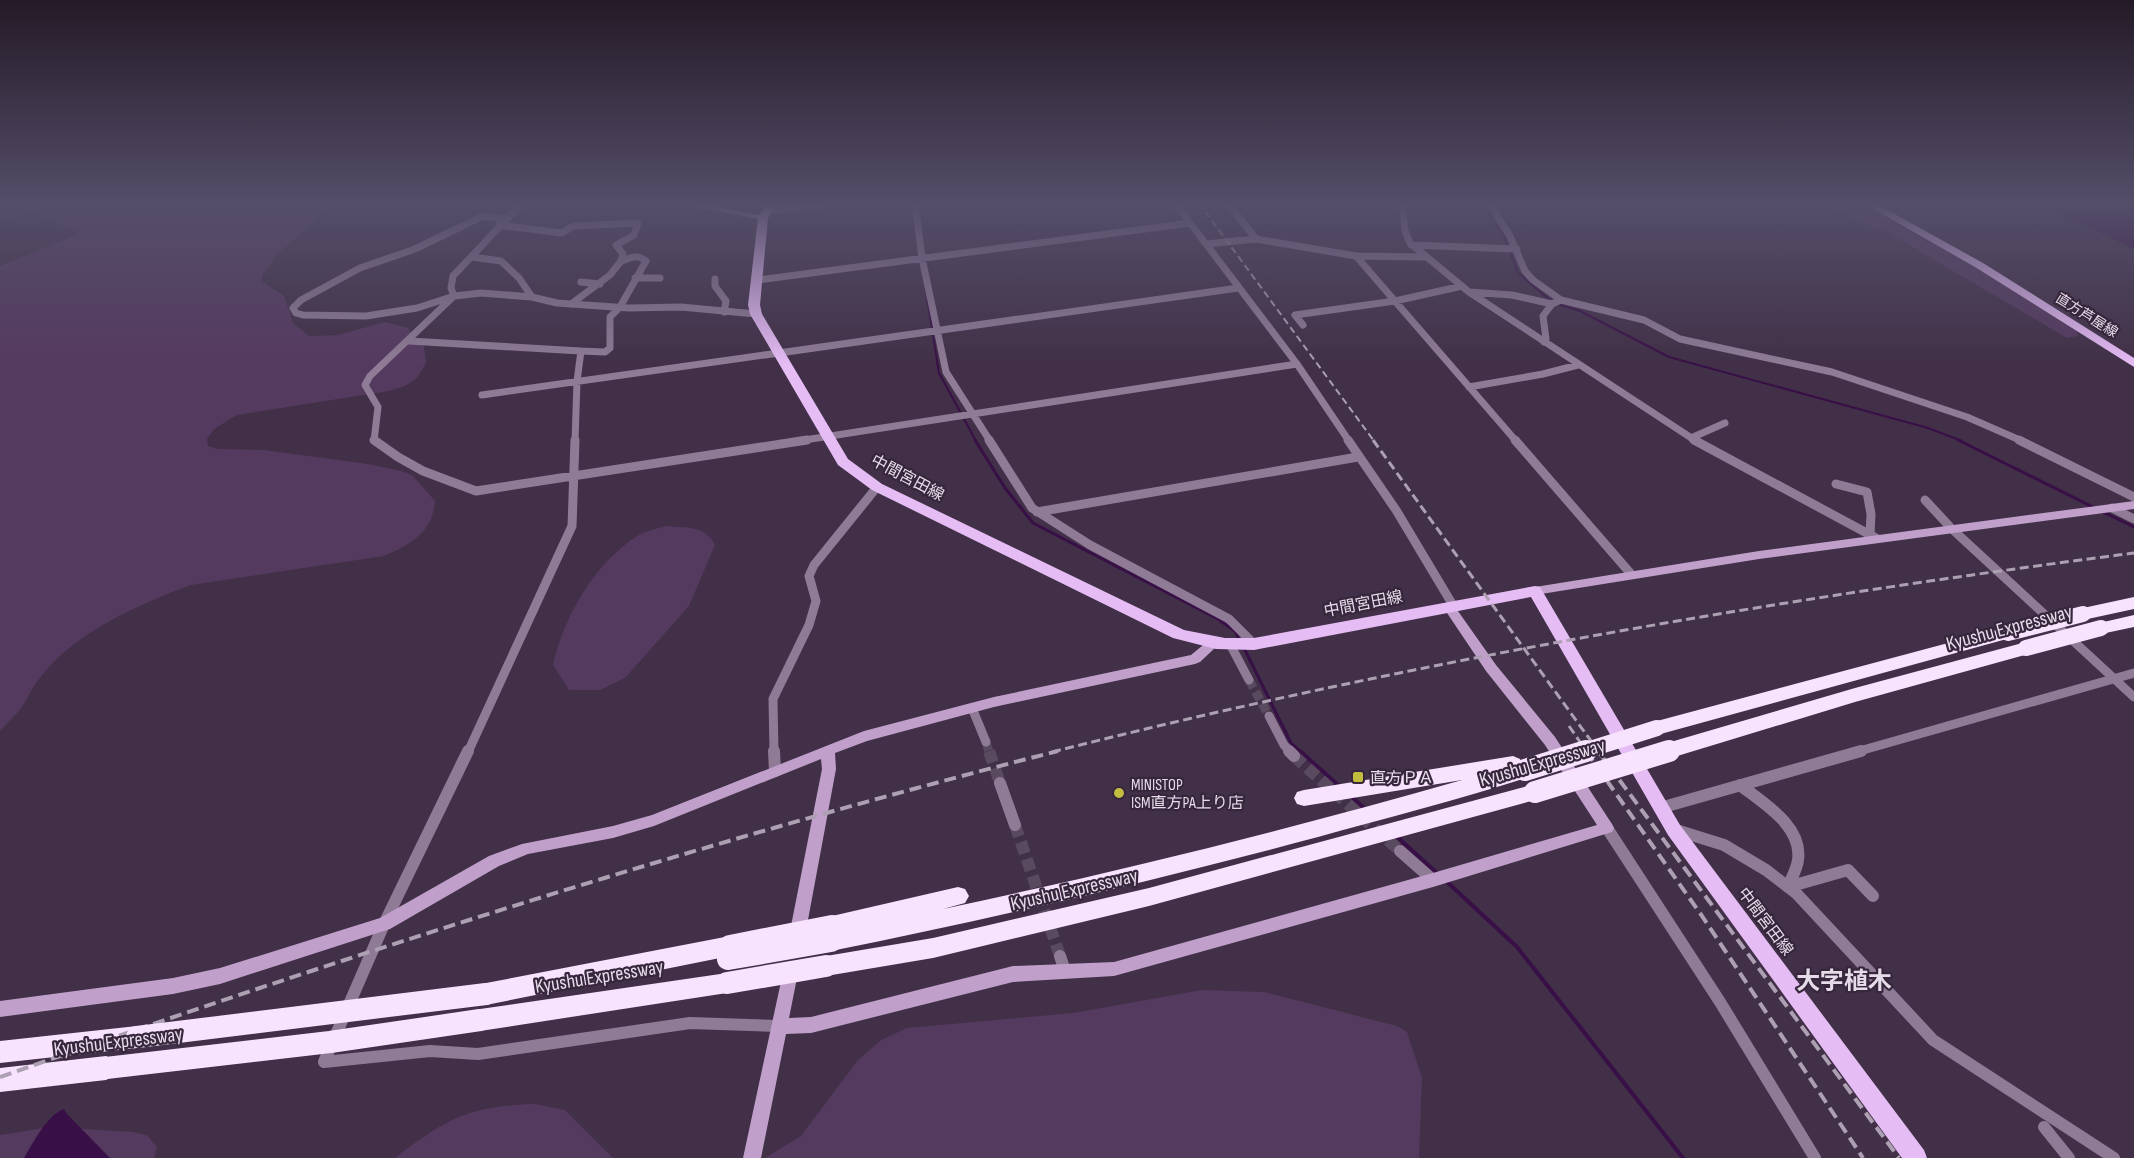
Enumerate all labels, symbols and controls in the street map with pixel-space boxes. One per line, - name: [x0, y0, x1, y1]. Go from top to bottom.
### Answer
- street label: 直方芦屋線: [2053, 290, 2121, 341]
- street label: 中間宮田線: [868, 451, 947, 505]
- street label: 中間宮田線: [1322, 588, 1404, 621]
- street label: Kyushu Expressway: [1943, 600, 2075, 656]
- street label: Kyushu Expressway: [1477, 733, 1608, 792]
- place label: 直方ＰＡ: [1370, 769, 1434, 788]
- marker: 直方ＰＡ: [1351, 770, 1365, 784]
- place label: MINISTOP ISM直方PA上り店: [1131, 776, 1244, 813]
- marker: MINISTOP ISM直方PA上り店: [1112, 786, 1126, 800]
- street label: Kyushu Expressway: [1008, 864, 1140, 916]
- street label: 中間宮田線: [1733, 884, 1796, 960]
- street label: Kyushu Expressway: [533, 955, 665, 999]
- district label: 大字植木: [1796, 967, 1892, 996]
- street label: Kyushu Expressway: [52, 1022, 184, 1062]

